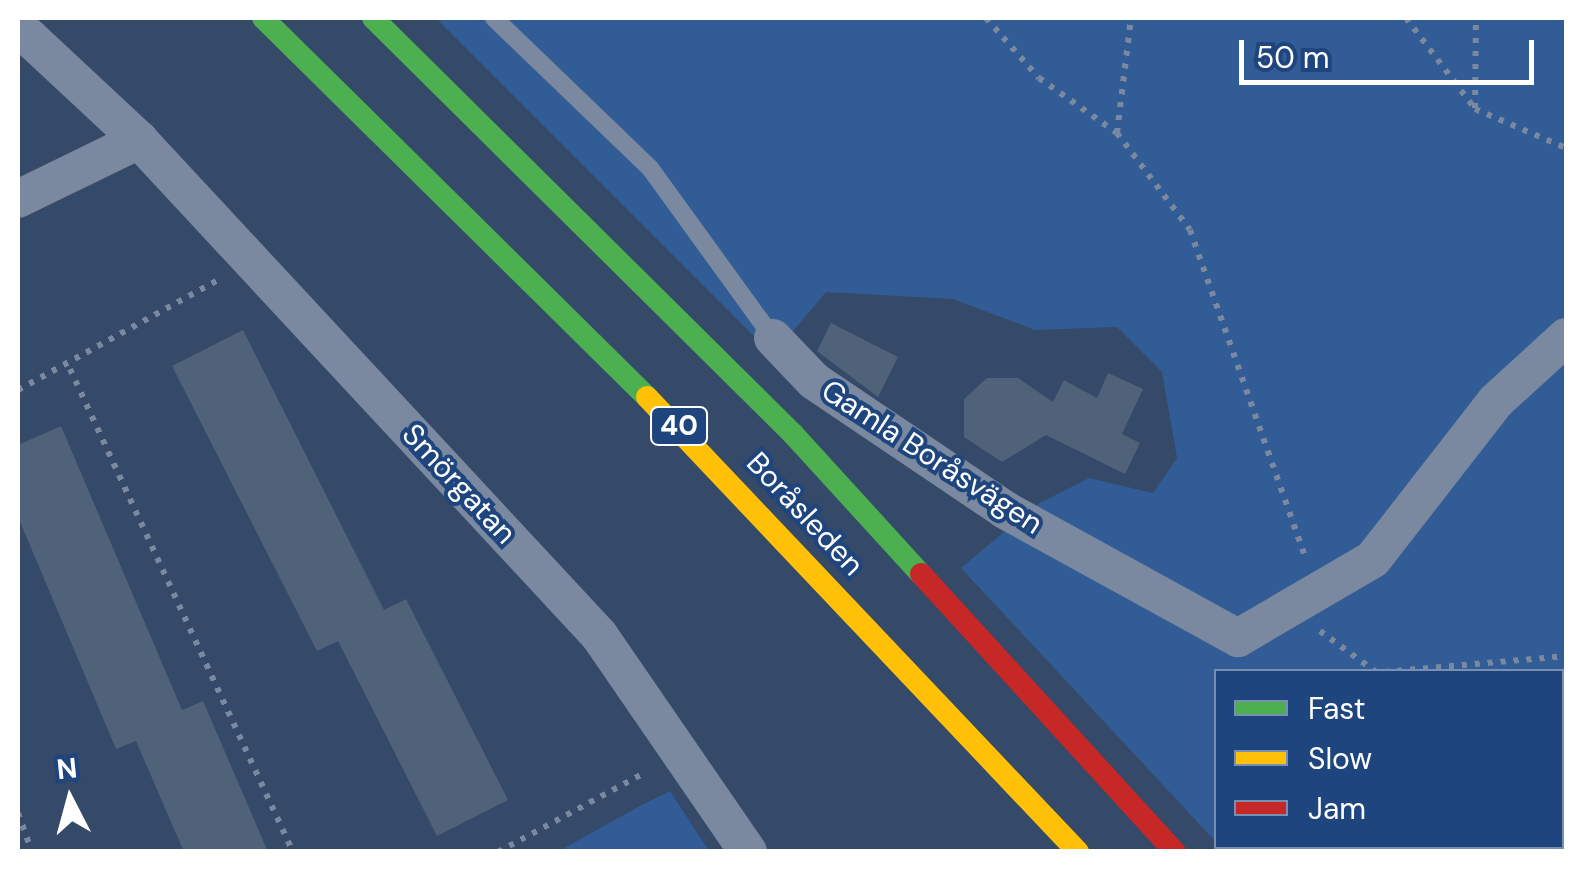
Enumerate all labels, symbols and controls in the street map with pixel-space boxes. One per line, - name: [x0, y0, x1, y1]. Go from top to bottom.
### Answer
- scale bar: [1244, 20, 1539, 82]
- text: 50 m: [1256, 38, 1330, 77]
- street label: Gamla Boråsvägen: [815, 372, 1049, 542]
- road number: 40: [649, 403, 709, 449]
- street label: Smörgatan: [394, 417, 524, 551]
- street label: Boråsleden: [739, 445, 871, 583]
- legend: [1214, 669, 1564, 849]
- text: Fast: [1308, 689, 1366, 728]
- text: Slow: [1308, 739, 1372, 778]
- north arrow: [20, 749, 120, 849]
- text: N: [55, 749, 79, 788]
- text: Jam: [1308, 789, 1366, 828]

